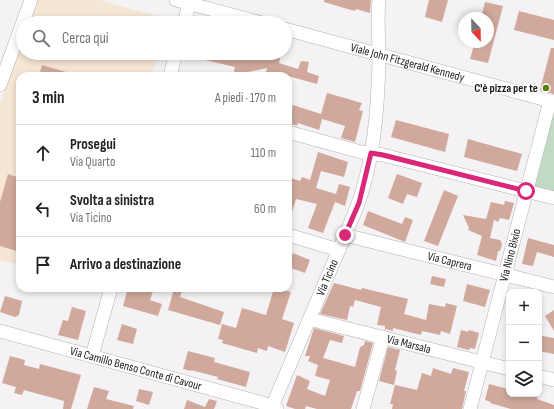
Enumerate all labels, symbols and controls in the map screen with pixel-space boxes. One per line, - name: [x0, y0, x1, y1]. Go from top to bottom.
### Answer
- north arrow: [458, 12, 494, 48]
- search box: [16, 16, 292, 60]
- icon: search: [30, 27, 52, 49]
- text: Cerca qui: [62, 29, 109, 48]
- street label: Viale John Fitzgerald Kennedy: [349, 40, 466, 85]
- place label: C'è pizza per te: [474, 81, 538, 96]
- marker: C'è pizza per te: [541, 83, 551, 93]
- text: 3 min: [32, 88, 65, 108]
- text: A piedi · 170 m: [215, 90, 276, 106]
- text: Prosegui: [70, 135, 116, 154]
- icon: ahead: [32, 142, 54, 164]
- text: 110 m: [251, 145, 276, 161]
- text: Via Quarto: [70, 154, 115, 170]
- route start: [517, 182, 535, 200]
- text: Svolta a sinistra: [70, 191, 154, 210]
- icon: left: [32, 198, 54, 220]
- text: 60 m: [254, 201, 276, 217]
- text: Via Ticino: [70, 210, 112, 226]
- route end: [336, 226, 354, 244]
- street label: Via Nino Bixio: [496, 227, 524, 283]
- street label: Via Caprera: [426, 249, 474, 274]
- icon: arrive: [32, 254, 54, 276]
- text: Arrivo a destinazione: [70, 255, 181, 274]
- street label: Via Ticino: [313, 257, 342, 298]
- map controls: [506, 289, 542, 397]
- button: +: [506, 289, 542, 325]
- button: −: [506, 325, 542, 361]
- street label: Via Marsala: [385, 332, 433, 357]
- street label: Via Camillo Benso Conte di Cavour: [68, 344, 204, 394]
- button: layers: [506, 361, 542, 397]

